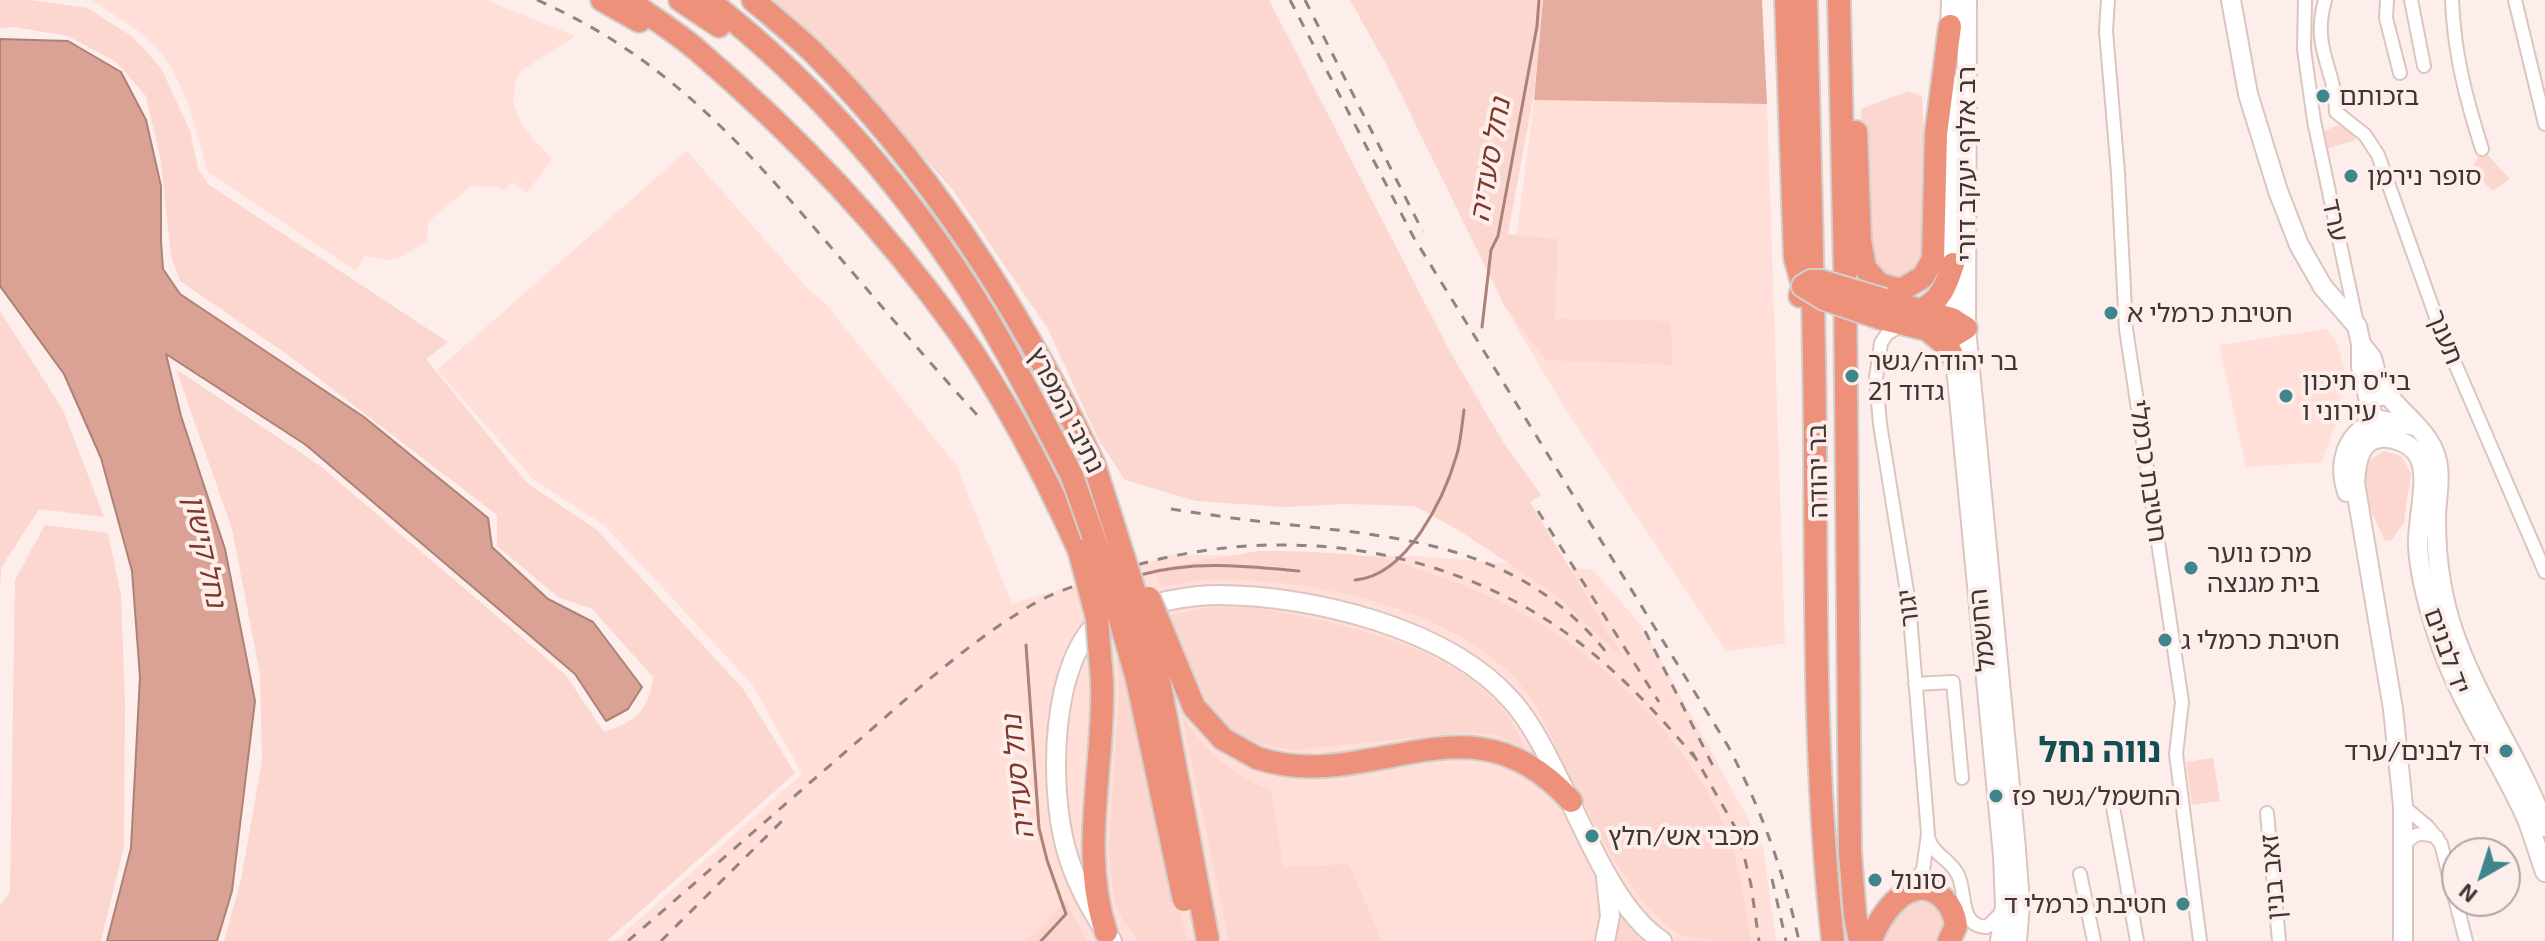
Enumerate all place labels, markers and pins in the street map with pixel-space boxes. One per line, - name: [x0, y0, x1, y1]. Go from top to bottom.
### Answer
- place label: בזכותם: [2339, 80, 2419, 112]
- marker: בזכותם: [2314, 87, 2332, 105]
- place label: סופר נירמן: [2367, 160, 2482, 192]
- marker: סופר נירמן: [2342, 167, 2360, 185]
- place label: חטיבת כרמלי א: [2127, 297, 2293, 329]
- marker: חטיבת כרמלי א: [2102, 304, 2120, 322]
- place label: בר יהודה/גשר גדוד 21: [1868, 345, 2018, 406]
- place label: בי"ס תיכון עירוני ו: [2302, 365, 2411, 426]
- marker: בר יהודה/גשר גדוד 21: [1843, 367, 1861, 385]
- marker: בי"ס תיכון עירוני ו: [2277, 387, 2295, 405]
- place label: מרכז נוער בית מגנצה: [2207, 537, 2320, 598]
- marker: מרכז נוער בית מגנצה: [2182, 559, 2200, 577]
- place label: חטיבת כרמלי ג: [2181, 624, 2340, 656]
- marker: חטיבת כרמלי ג: [2156, 631, 2174, 649]
- place label: יד לבנים/ערד: [2344, 735, 2490, 767]
- marker: יד לבנים/ערד: [2497, 742, 2515, 760]
- place label: החשמל/גשר פז: [2012, 780, 2181, 812]
- marker: החשמל/גשר פז: [1987, 787, 2005, 805]
- place label: מכבי אש/חלץ: [1608, 820, 1759, 852]
- marker: מכבי אש/חלץ: [1583, 827, 1601, 845]
- place label: סונול: [1891, 864, 1947, 896]
- marker: סונול: [1866, 871, 1884, 889]
- place label: חטיבת כרמלי ד: [2004, 888, 2167, 920]
- marker: חטיבת כרמלי ד: [2174, 895, 2192, 913]

